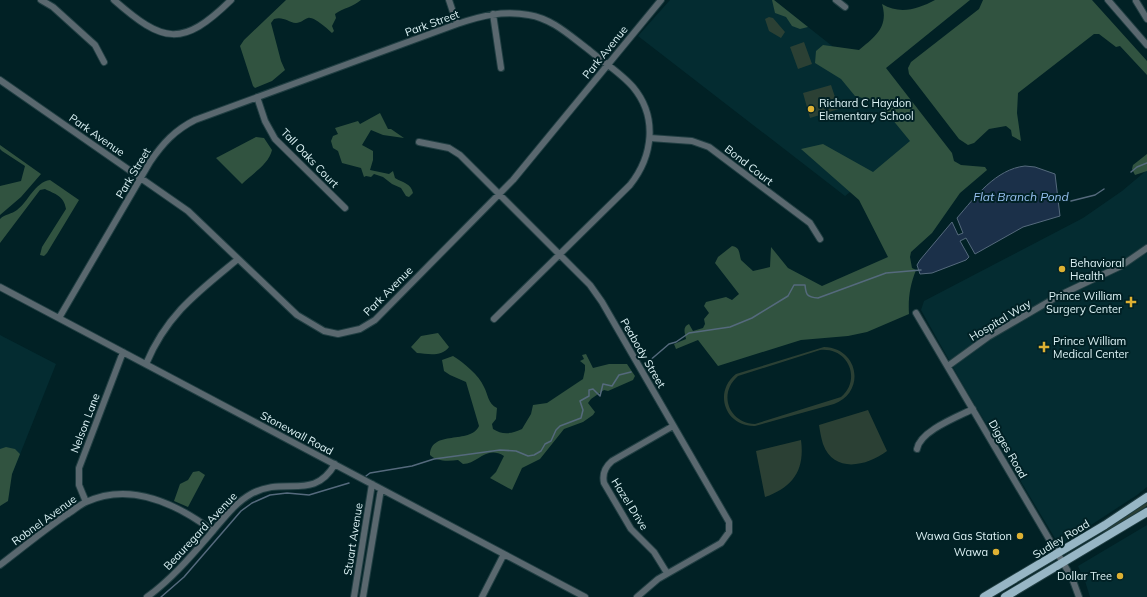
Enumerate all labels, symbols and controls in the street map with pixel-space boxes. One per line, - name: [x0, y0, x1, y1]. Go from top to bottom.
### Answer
- street label: Park Street: [403, 7, 461, 39]
- street label: Park Avenue: [579, 23, 631, 81]
- place label: Richard C Haydon Elementary School: [819, 96, 914, 123]
- marker: Richard C Haydon Elementary School: [806, 104, 816, 114]
- street label: Park Avenue: [67, 111, 127, 159]
- street label: Tall Oaks Court: [278, 125, 342, 191]
- street label: Bond Court: [722, 142, 776, 188]
- street label: Park Street: [112, 145, 154, 201]
- water label: Flat Branch Pond: [973, 189, 1070, 204]
- place label: Behavioral Health: [1070, 256, 1124, 283]
- street label: Park Avenue: [360, 263, 416, 319]
- marker: Behavioral Health: [1057, 264, 1067, 274]
- place label: Prince William Surgery Center: [1046, 289, 1122, 316]
- street label: Hospital Way: [967, 296, 1033, 344]
- marker: Prince William Surgery Center: [1125, 296, 1137, 308]
- street label: Peabody Street: [617, 316, 669, 390]
- place label: Prince William Medical Center: [1053, 334, 1128, 361]
- marker: Prince William Medical Center: [1038, 341, 1050, 353]
- street label: Nelson Lane: [67, 391, 103, 455]
- street label: Stonewall Road: [258, 408, 336, 458]
- street label: Digges Road: [986, 417, 1030, 481]
- street label: Hazel Drive: [609, 475, 651, 533]
- street label: Beauregard Avenue: [160, 489, 240, 573]
- street label: Robnel Avenue: [9, 492, 79, 548]
- street label: Stuart Avenue: [340, 502, 366, 576]
- street label: Sudley Road: [1030, 517, 1092, 561]
- place label: Wawa Gas Station: [915, 529, 1012, 543]
- marker: Wawa Gas Station: [1015, 531, 1025, 541]
- place label: Wawa: [954, 545, 988, 559]
- marker: Wawa: [991, 547, 1001, 557]
- place label: Dollar Tree: [1057, 569, 1112, 583]
- marker: Dollar Tree: [1115, 571, 1125, 581]

